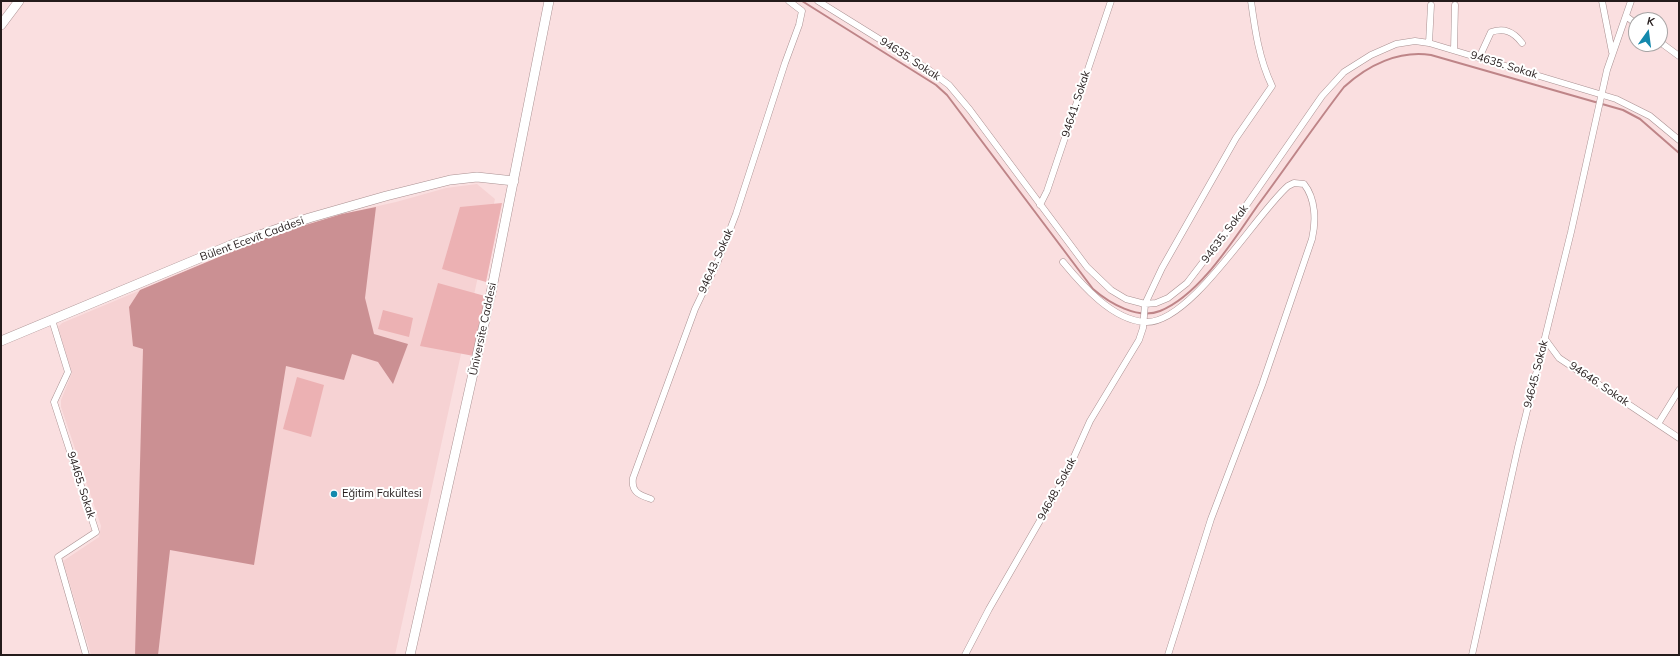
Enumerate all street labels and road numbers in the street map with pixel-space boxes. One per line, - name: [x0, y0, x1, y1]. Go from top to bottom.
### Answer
- street label: 94635. Sokak: [877, 35, 943, 83]
- street label: 94635. Sokak: [1469, 49, 1539, 81]
- street label: 94641. Sokak: [1059, 69, 1093, 139]
- street label: 94635. Sokak: [1199, 202, 1251, 266]
- street label: Bülent Ecevit Caddesi: [198, 214, 306, 264]
- street label: 94643. Sokak: [696, 227, 736, 295]
- street label: Üniversite Caddesi: [467, 281, 499, 377]
- street label: 94645. Sokak: [1521, 339, 1551, 409]
- street label: 94646. Sokak: [1567, 359, 1631, 409]
- street label: 94465. Sokak: [64, 450, 98, 520]
- street label: 94648. Sokak: [1035, 455, 1079, 523]

